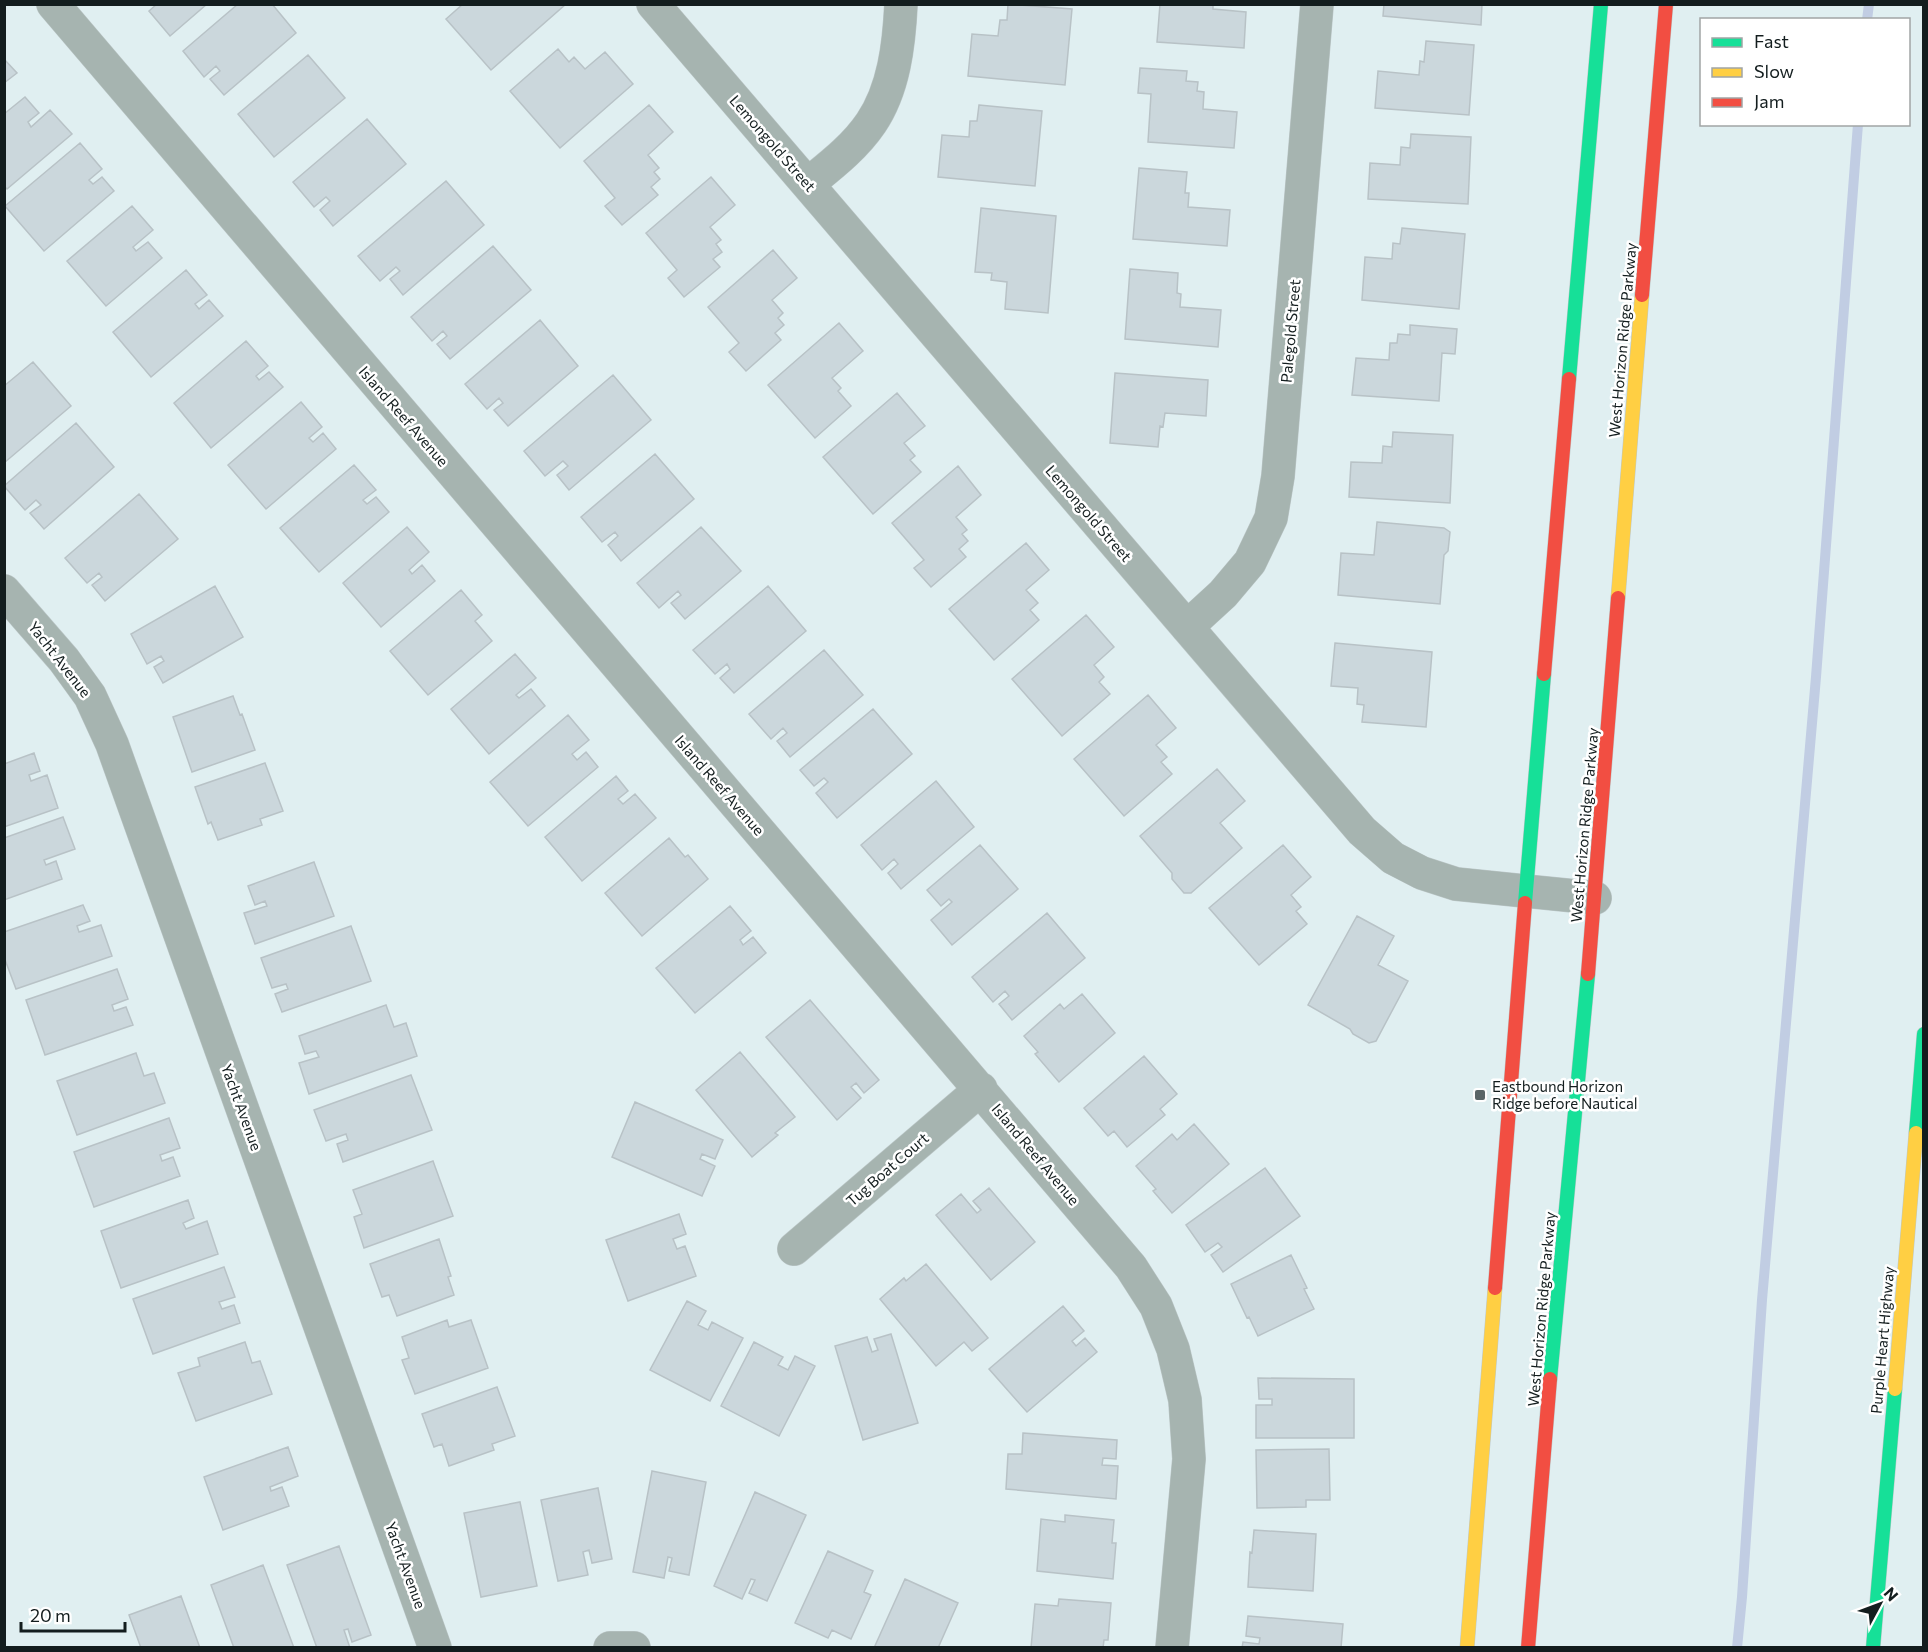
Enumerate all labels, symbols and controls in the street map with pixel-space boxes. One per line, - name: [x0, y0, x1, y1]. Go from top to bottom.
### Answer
- legend: [1700, 18, 1910, 126]
- text: Fast: [1754, 30, 1789, 52]
- text: Slow: [1754, 60, 1794, 82]
- text: Jam: [1754, 90, 1784, 112]
- street label: Lemongold Street: [726, 91, 820, 195]
- street label: West Horizon Ridge Parkway: [1604, 241, 1640, 438]
- street label: Palegold Street: [1277, 279, 1303, 383]
- street label: Island Reef Avenue: [356, 362, 452, 470]
- street label: Lemongold Street: [1042, 461, 1136, 565]
- street label: Yacht Avenue: [25, 618, 95, 701]
- street label: West Horizon Ridge Parkway: [1566, 726, 1602, 923]
- street label: Island Reef Avenue: [672, 731, 768, 839]
- street label: Yacht Avenue: [218, 1061, 266, 1153]
- place label: Eastbound Horizon Ridge before Nautical: [1492, 1077, 1638, 1112]
- marker: Eastbound Horizon Ridge before Nautical: [1473, 1088, 1487, 1102]
- street label: Island Reef Avenue: [988, 1100, 1084, 1208]
- street label: Tug Boat Court: [842, 1128, 932, 1210]
- street label: West Horizon Ridge Parkway: [1523, 1210, 1559, 1407]
- street label: Purple Heart Highway: [1867, 1265, 1897, 1415]
- street label: Yacht Avenue: [382, 1519, 430, 1611]
- north arrow: [1850, 1574, 1910, 1634]
- text: N: [1881, 1583, 1903, 1605]
- scale bar: [21, 1595, 124, 1633]
- text: 20 m: [30, 1604, 71, 1626]

